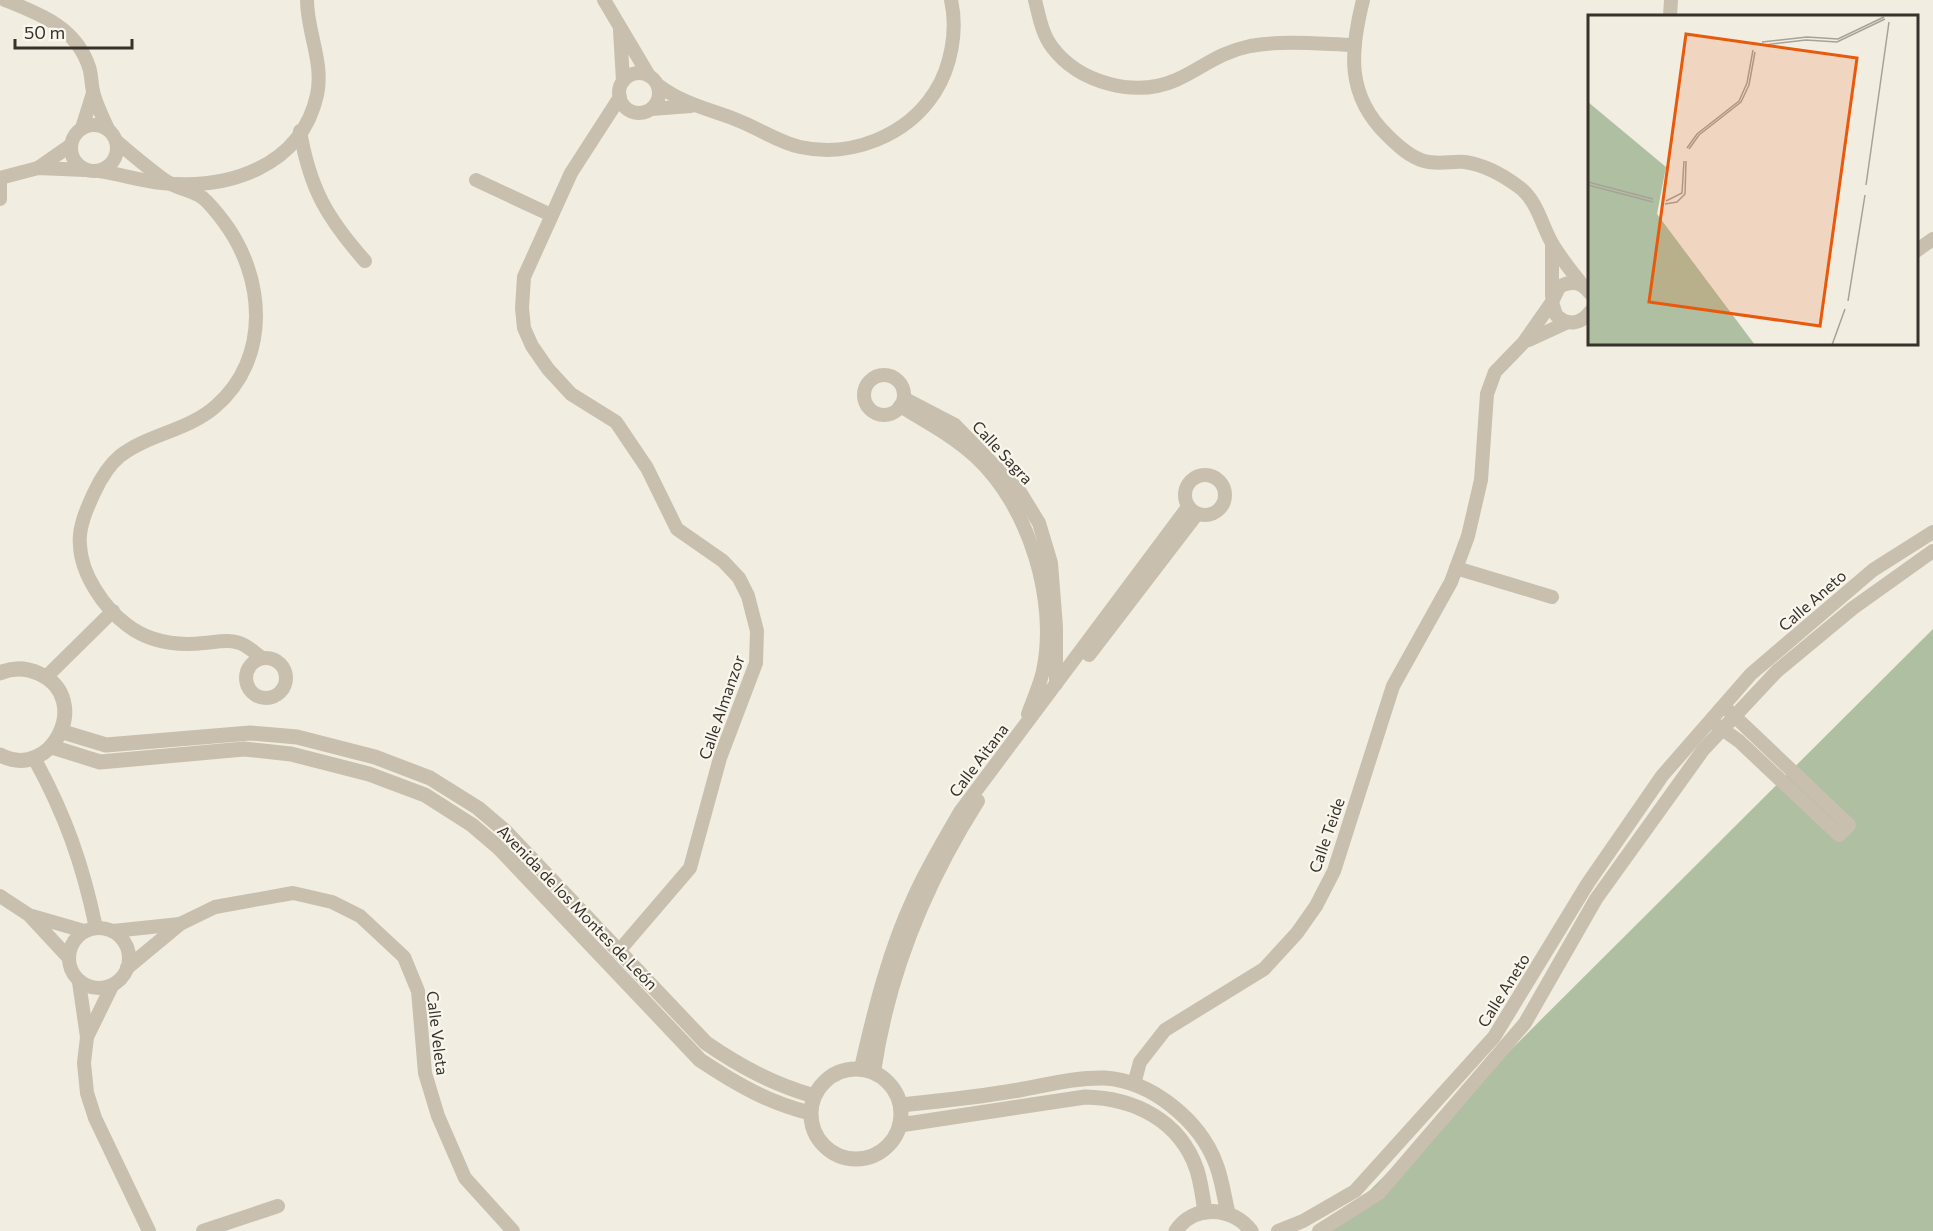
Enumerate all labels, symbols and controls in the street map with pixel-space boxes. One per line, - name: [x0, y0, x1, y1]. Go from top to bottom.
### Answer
- scale bar: [15, 12, 132, 50]
- inset map: [1588, 15, 1918, 345]
- text: 50 m: [24, 21, 65, 43]
- street label: Calle Sagra: [969, 416, 1037, 488]
- street label: Calle Aneto: [1774, 565, 1850, 635]
- street label: Calle Almanzor: [694, 652, 748, 762]
- street label: Calle Aitana: [944, 720, 1012, 800]
- street label: Calle Teide: [1304, 795, 1348, 875]
- street label: Avenida de los Montes de León: [494, 821, 662, 993]
- street label: Calle Aneto: [1473, 950, 1533, 1030]
- street label: Calle Veleta: [423, 990, 453, 1076]

